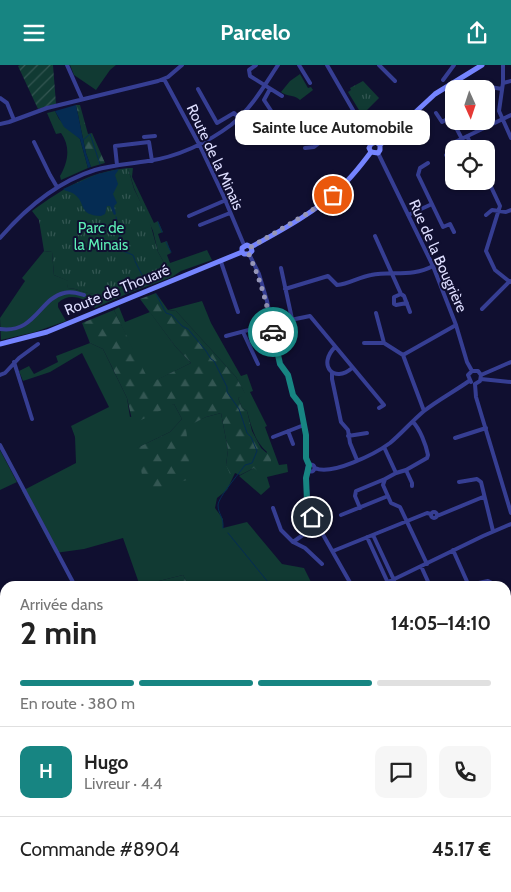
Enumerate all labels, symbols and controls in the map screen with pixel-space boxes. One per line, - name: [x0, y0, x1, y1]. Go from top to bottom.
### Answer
- icon: menu: [20, 19, 48, 47]
- text: Parcelo: [220, 19, 291, 46]
- icon: share: [463, 19, 491, 47]
- north arrow: [445, 80, 495, 130]
- map controls: [445, 80, 495, 190]
- street label: Route de la Minais: [183, 101, 247, 213]
- callout: Sainte luce Automobile: [235, 110, 430, 145]
- text: Sainte luce Automobile: [252, 118, 413, 137]
- button: locate: [445, 140, 495, 190]
- pin: [312, 174, 354, 216]
- icon: bag: [319, 181, 347, 209]
- street label: Rue de la Bougrière: [405, 197, 471, 316]
- park label: Parc de la Minais: [74, 219, 128, 254]
- street label: Route de Thouaré: [62, 261, 173, 319]
- courier: [248, 307, 298, 357]
- icon: car: [259, 318, 287, 346]
- pin: [291, 496, 333, 538]
- icon: home: [298, 503, 326, 531]
- text: Arrivée dans: [20, 595, 103, 614]
- text: 14:05–14:10: [391, 612, 491, 635]
- text: 2 min: [20, 613, 97, 652]
- text: En route · 380 m: [20, 694, 135, 713]
- button: chat: [375, 746, 427, 798]
- button: phone: [439, 746, 491, 798]
- text: Hugo: [84, 751, 128, 774]
- text: H: [39, 760, 53, 783]
- text: Livreur · 4.4: [84, 774, 162, 793]
- text: Commande #8904: [20, 838, 179, 861]
- text: 45.17 €: [432, 838, 491, 861]

